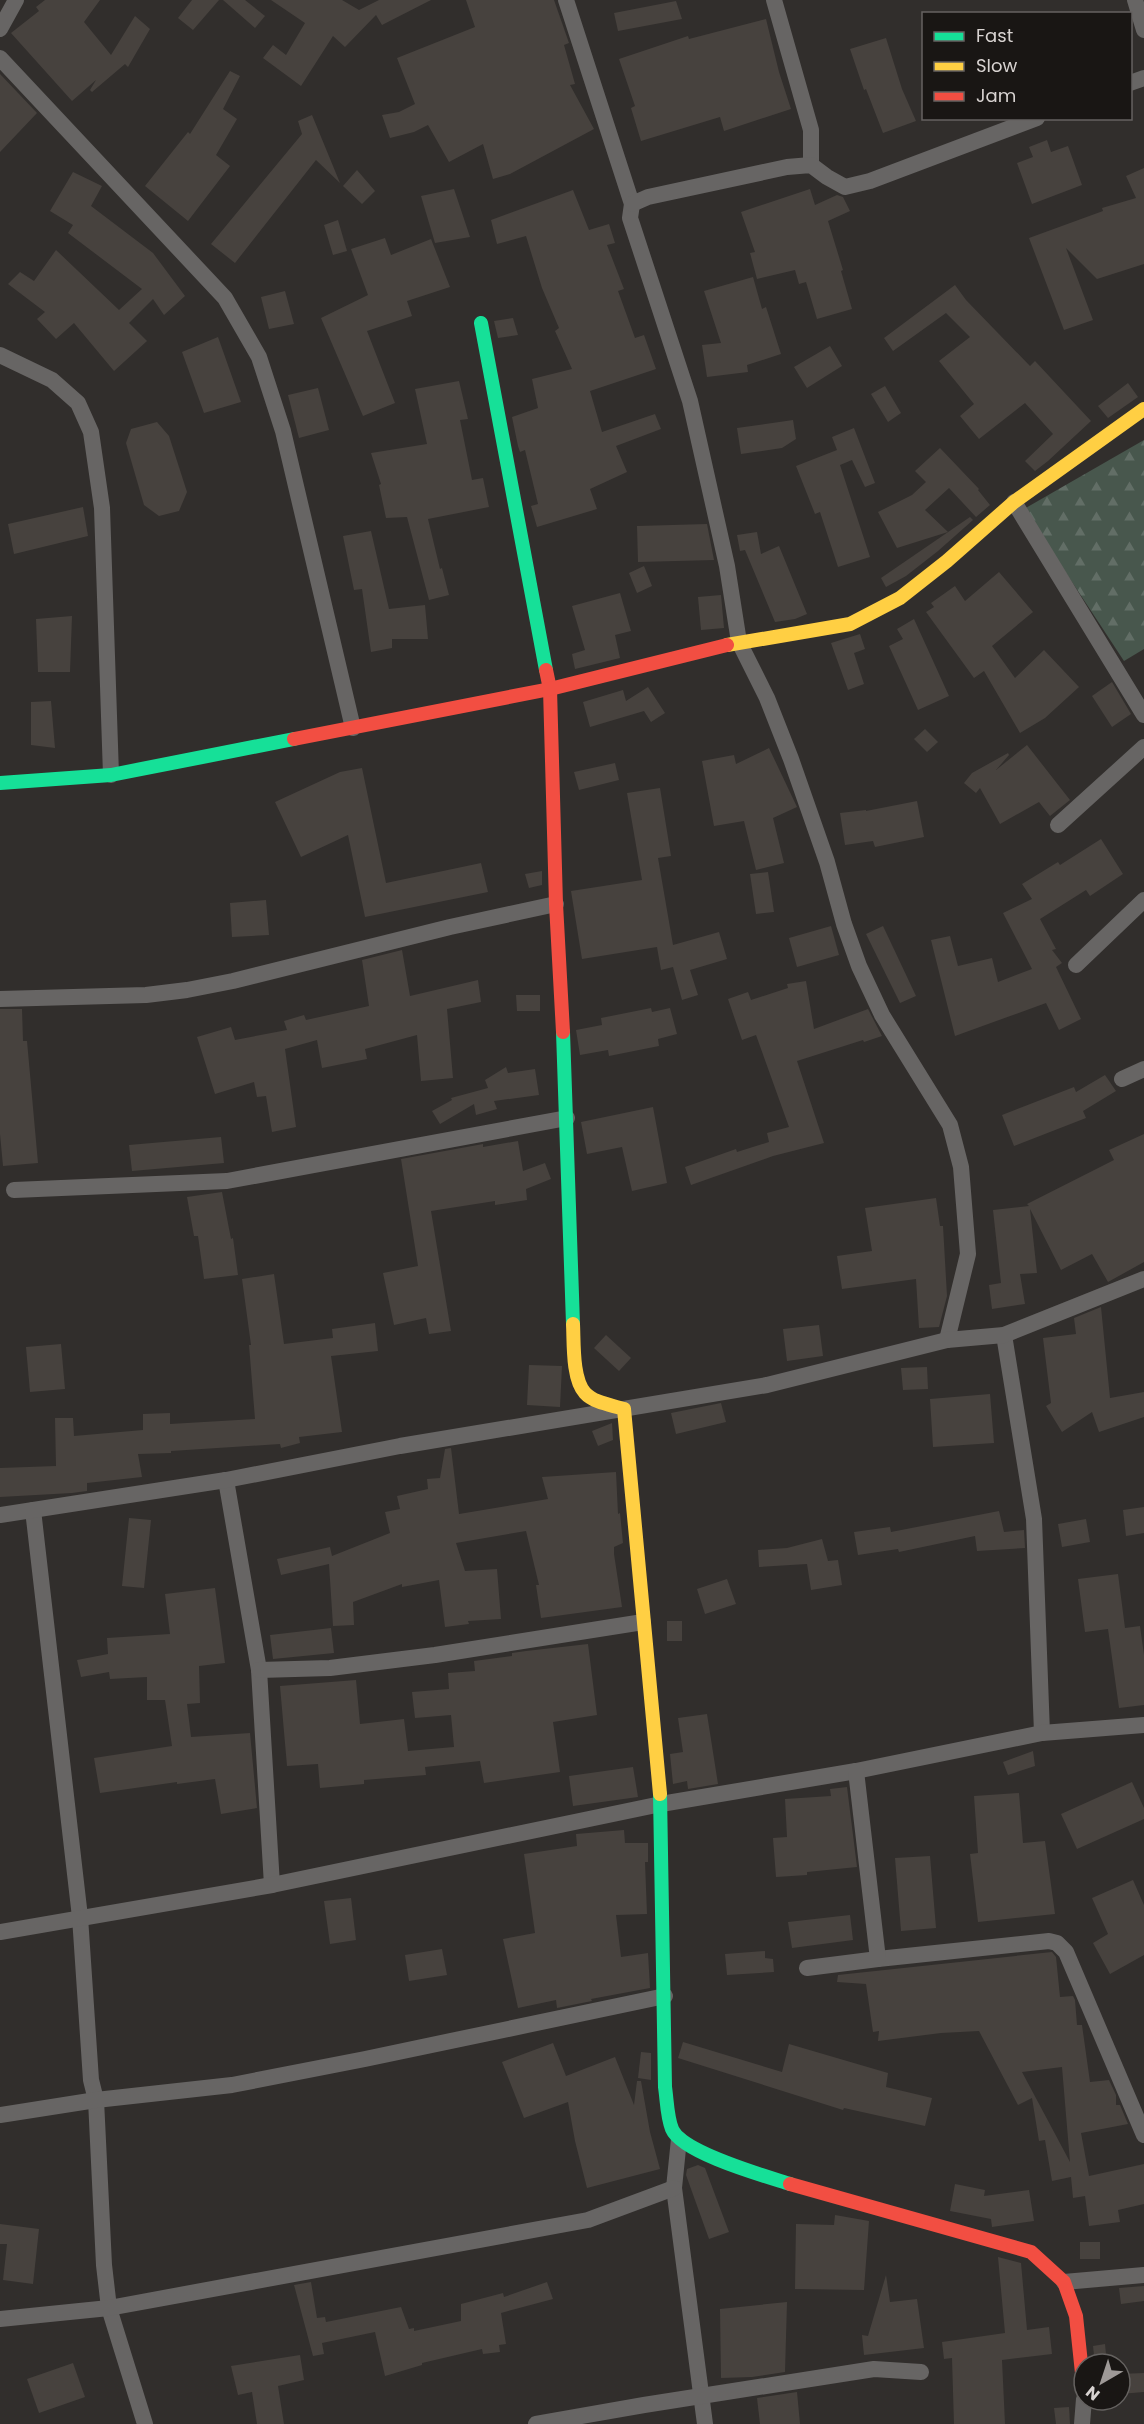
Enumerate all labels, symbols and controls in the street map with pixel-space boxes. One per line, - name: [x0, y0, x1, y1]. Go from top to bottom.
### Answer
- legend: [922, 12, 1132, 120]
- text: Fast: [976, 23, 1013, 48]
- text: Slow: [976, 53, 1018, 78]
- text: Jam: [976, 83, 1016, 108]
- north arrow: [1072, 2352, 1132, 2412]
- text: N: [1081, 2381, 1105, 2406]

